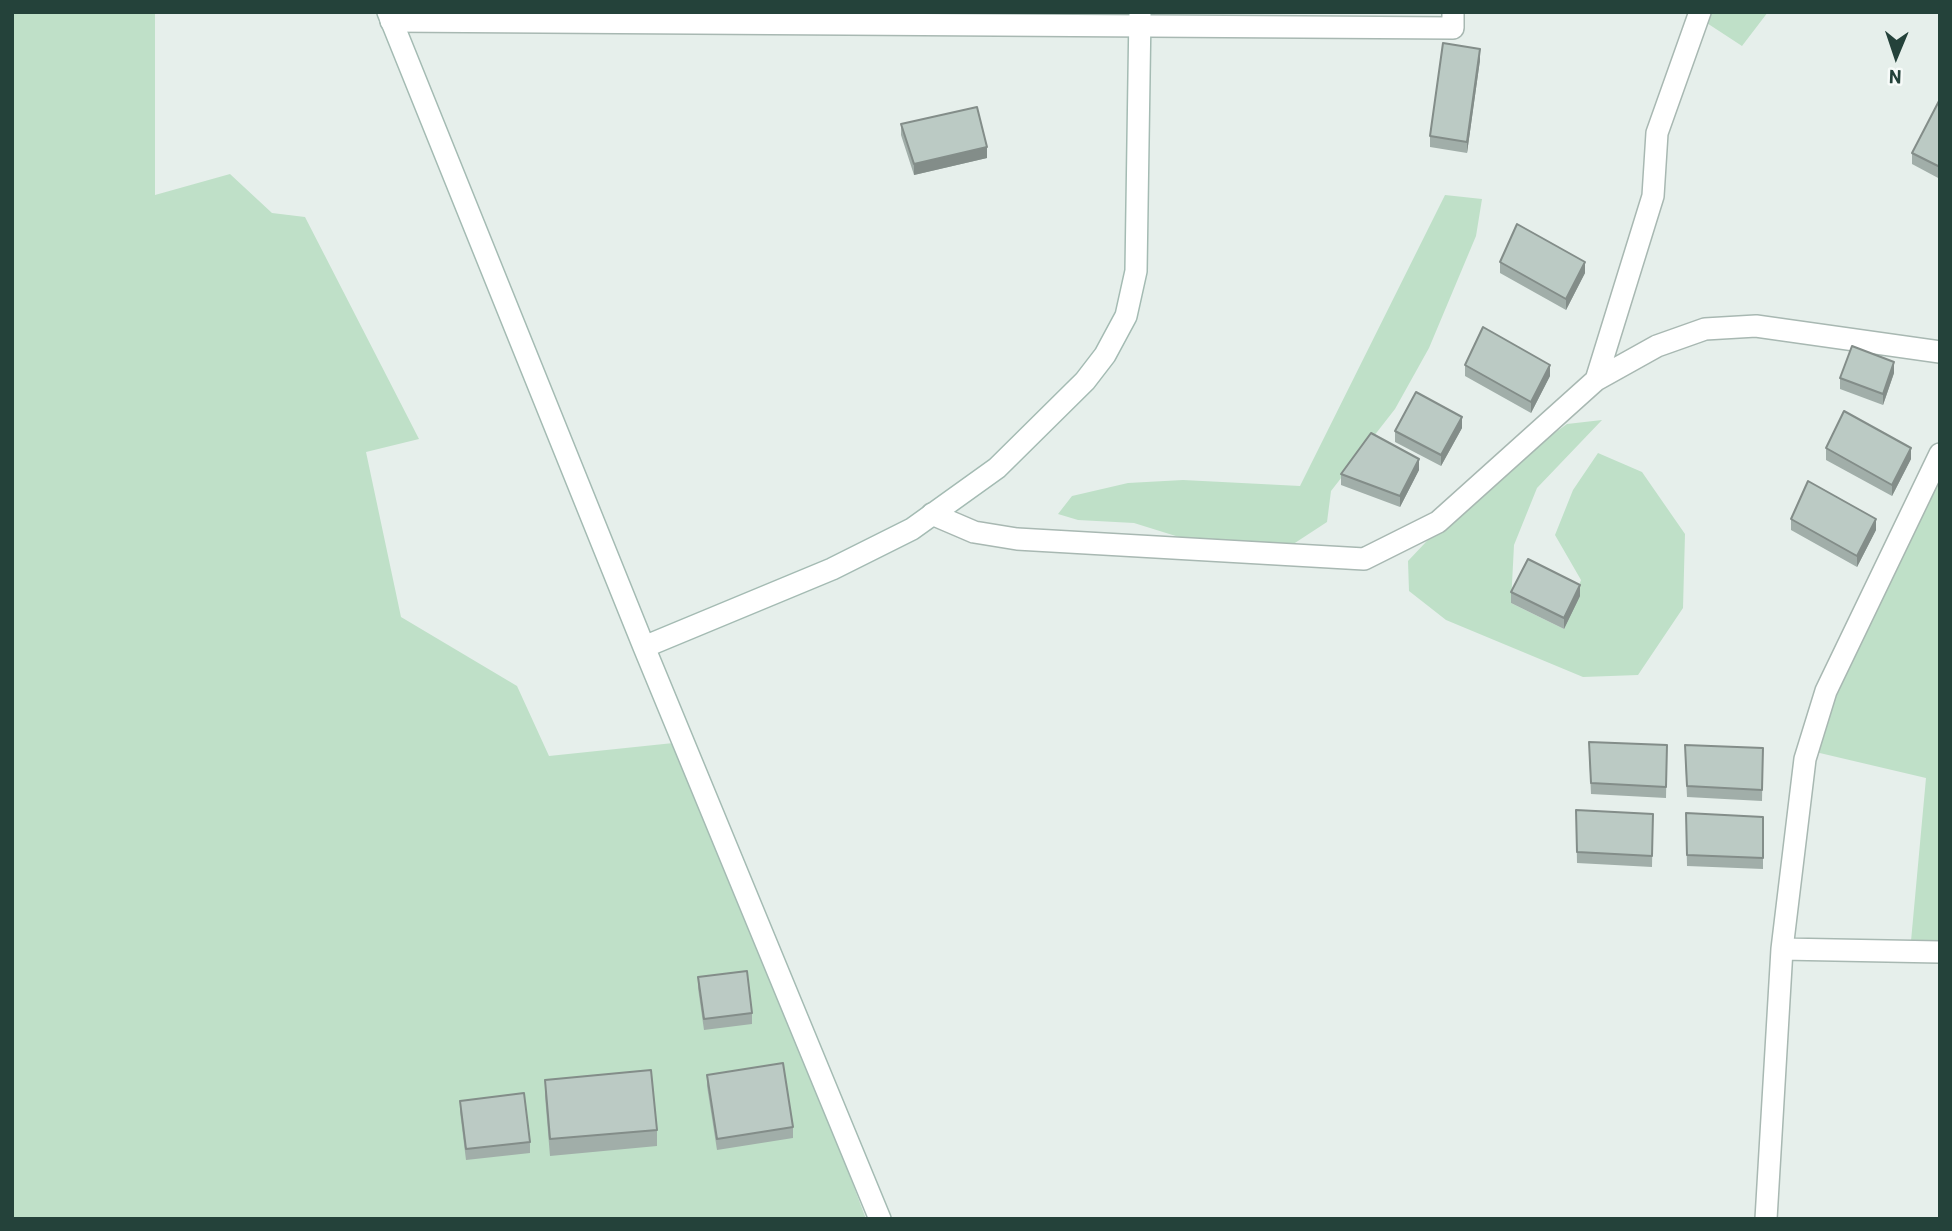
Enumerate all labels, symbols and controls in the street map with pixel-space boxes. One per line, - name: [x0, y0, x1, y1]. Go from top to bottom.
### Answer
- north arrow: [1861, 21, 1931, 91]
- text: N: [1889, 66, 1902, 89]

